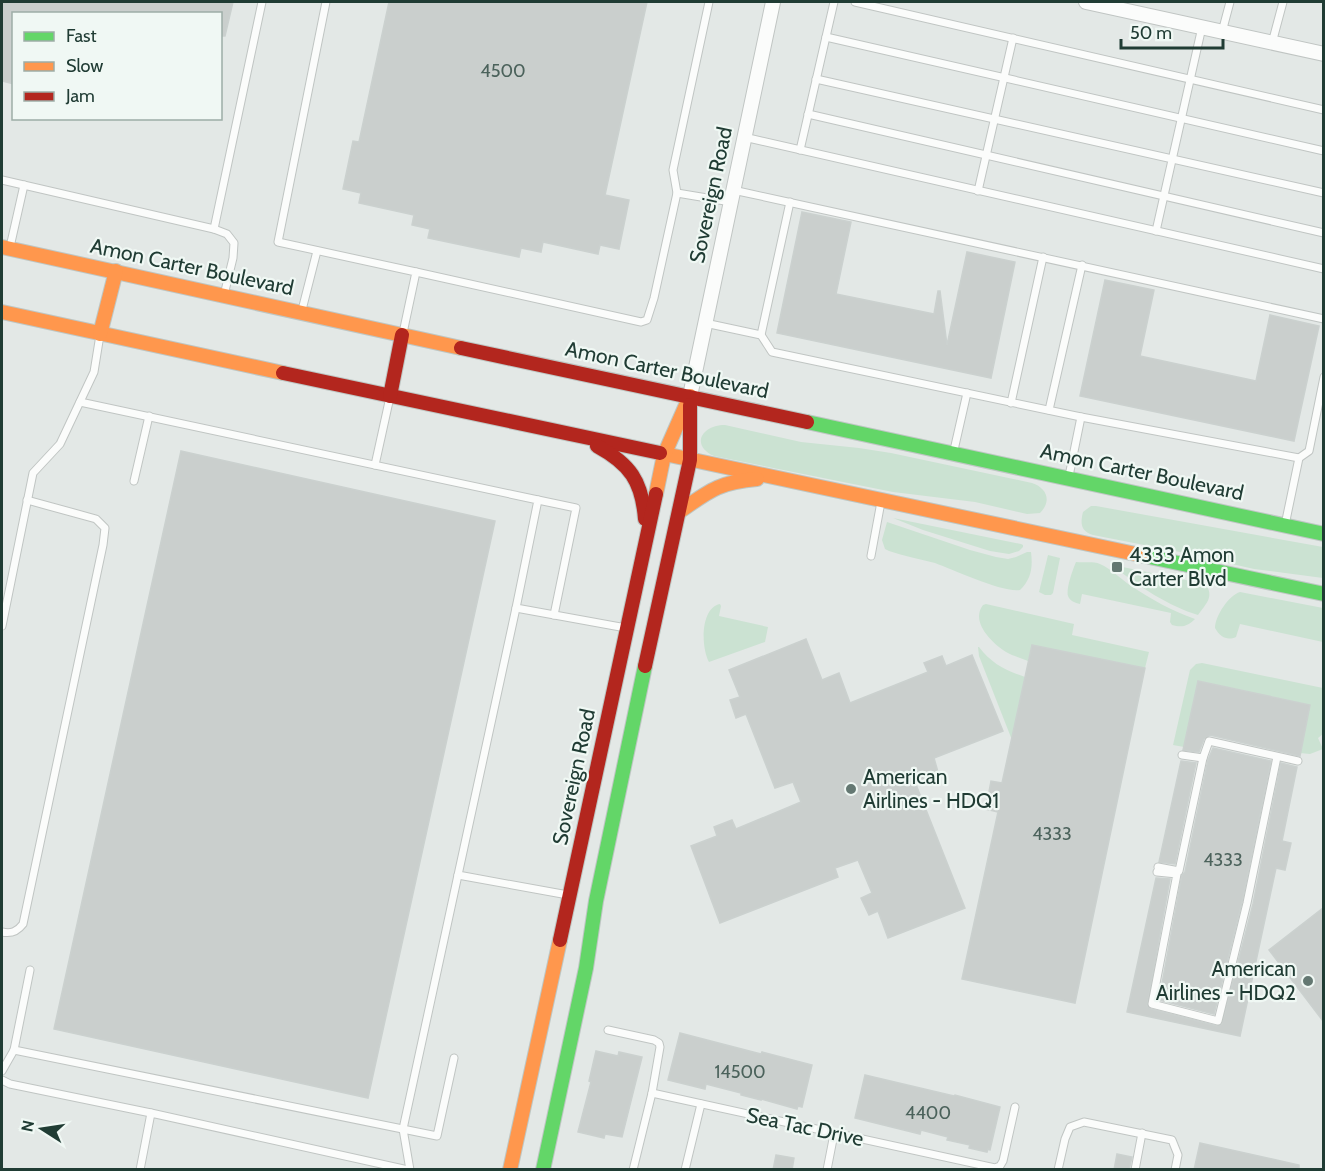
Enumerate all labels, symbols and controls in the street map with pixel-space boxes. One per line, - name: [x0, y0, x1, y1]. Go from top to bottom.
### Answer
- legend: [12, 12, 222, 120]
- scale bar: [1121, 12, 1223, 50]
- text: 50 m: [1130, 22, 1172, 44]
- text: Fast: [66, 25, 97, 47]
- text: Slow: [66, 55, 103, 77]
- house number: 4500: [480, 60, 526, 82]
- text: Jam: [65, 85, 95, 107]
- street label: Sovereign Road: [684, 125, 737, 265]
- street label: Amon Carter Boulevard: [88, 233, 296, 300]
- street label: Amon Carter Boulevard: [563, 336, 771, 403]
- street label: Amon Carter Boulevard: [1038, 438, 1246, 505]
- place label: 4333 Amon Carter Blvd: [1129, 542, 1235, 591]
- marker: 4333 Amon Carter Blvd: [1110, 560, 1124, 574]
- street label: Sovereign Road: [547, 707, 600, 847]
- place label: American Airlines - HDQ1: [863, 764, 999, 813]
- marker: American Airlines - HDQ1: [844, 782, 858, 796]
- house number: 4333: [1032, 823, 1072, 845]
- house number: 4333: [1203, 849, 1243, 871]
- place label: American Airlines - HDQ2: [1156, 956, 1296, 1005]
- marker: American Airlines - HDQ2: [1301, 974, 1315, 988]
- house number: 14500: [714, 1061, 766, 1083]
- north arrow: [12, 1099, 72, 1159]
- street label: Sea Tac Drive: [744, 1102, 866, 1151]
- house number: 4400: [905, 1102, 951, 1124]
- text: N: [17, 1118, 38, 1133]

